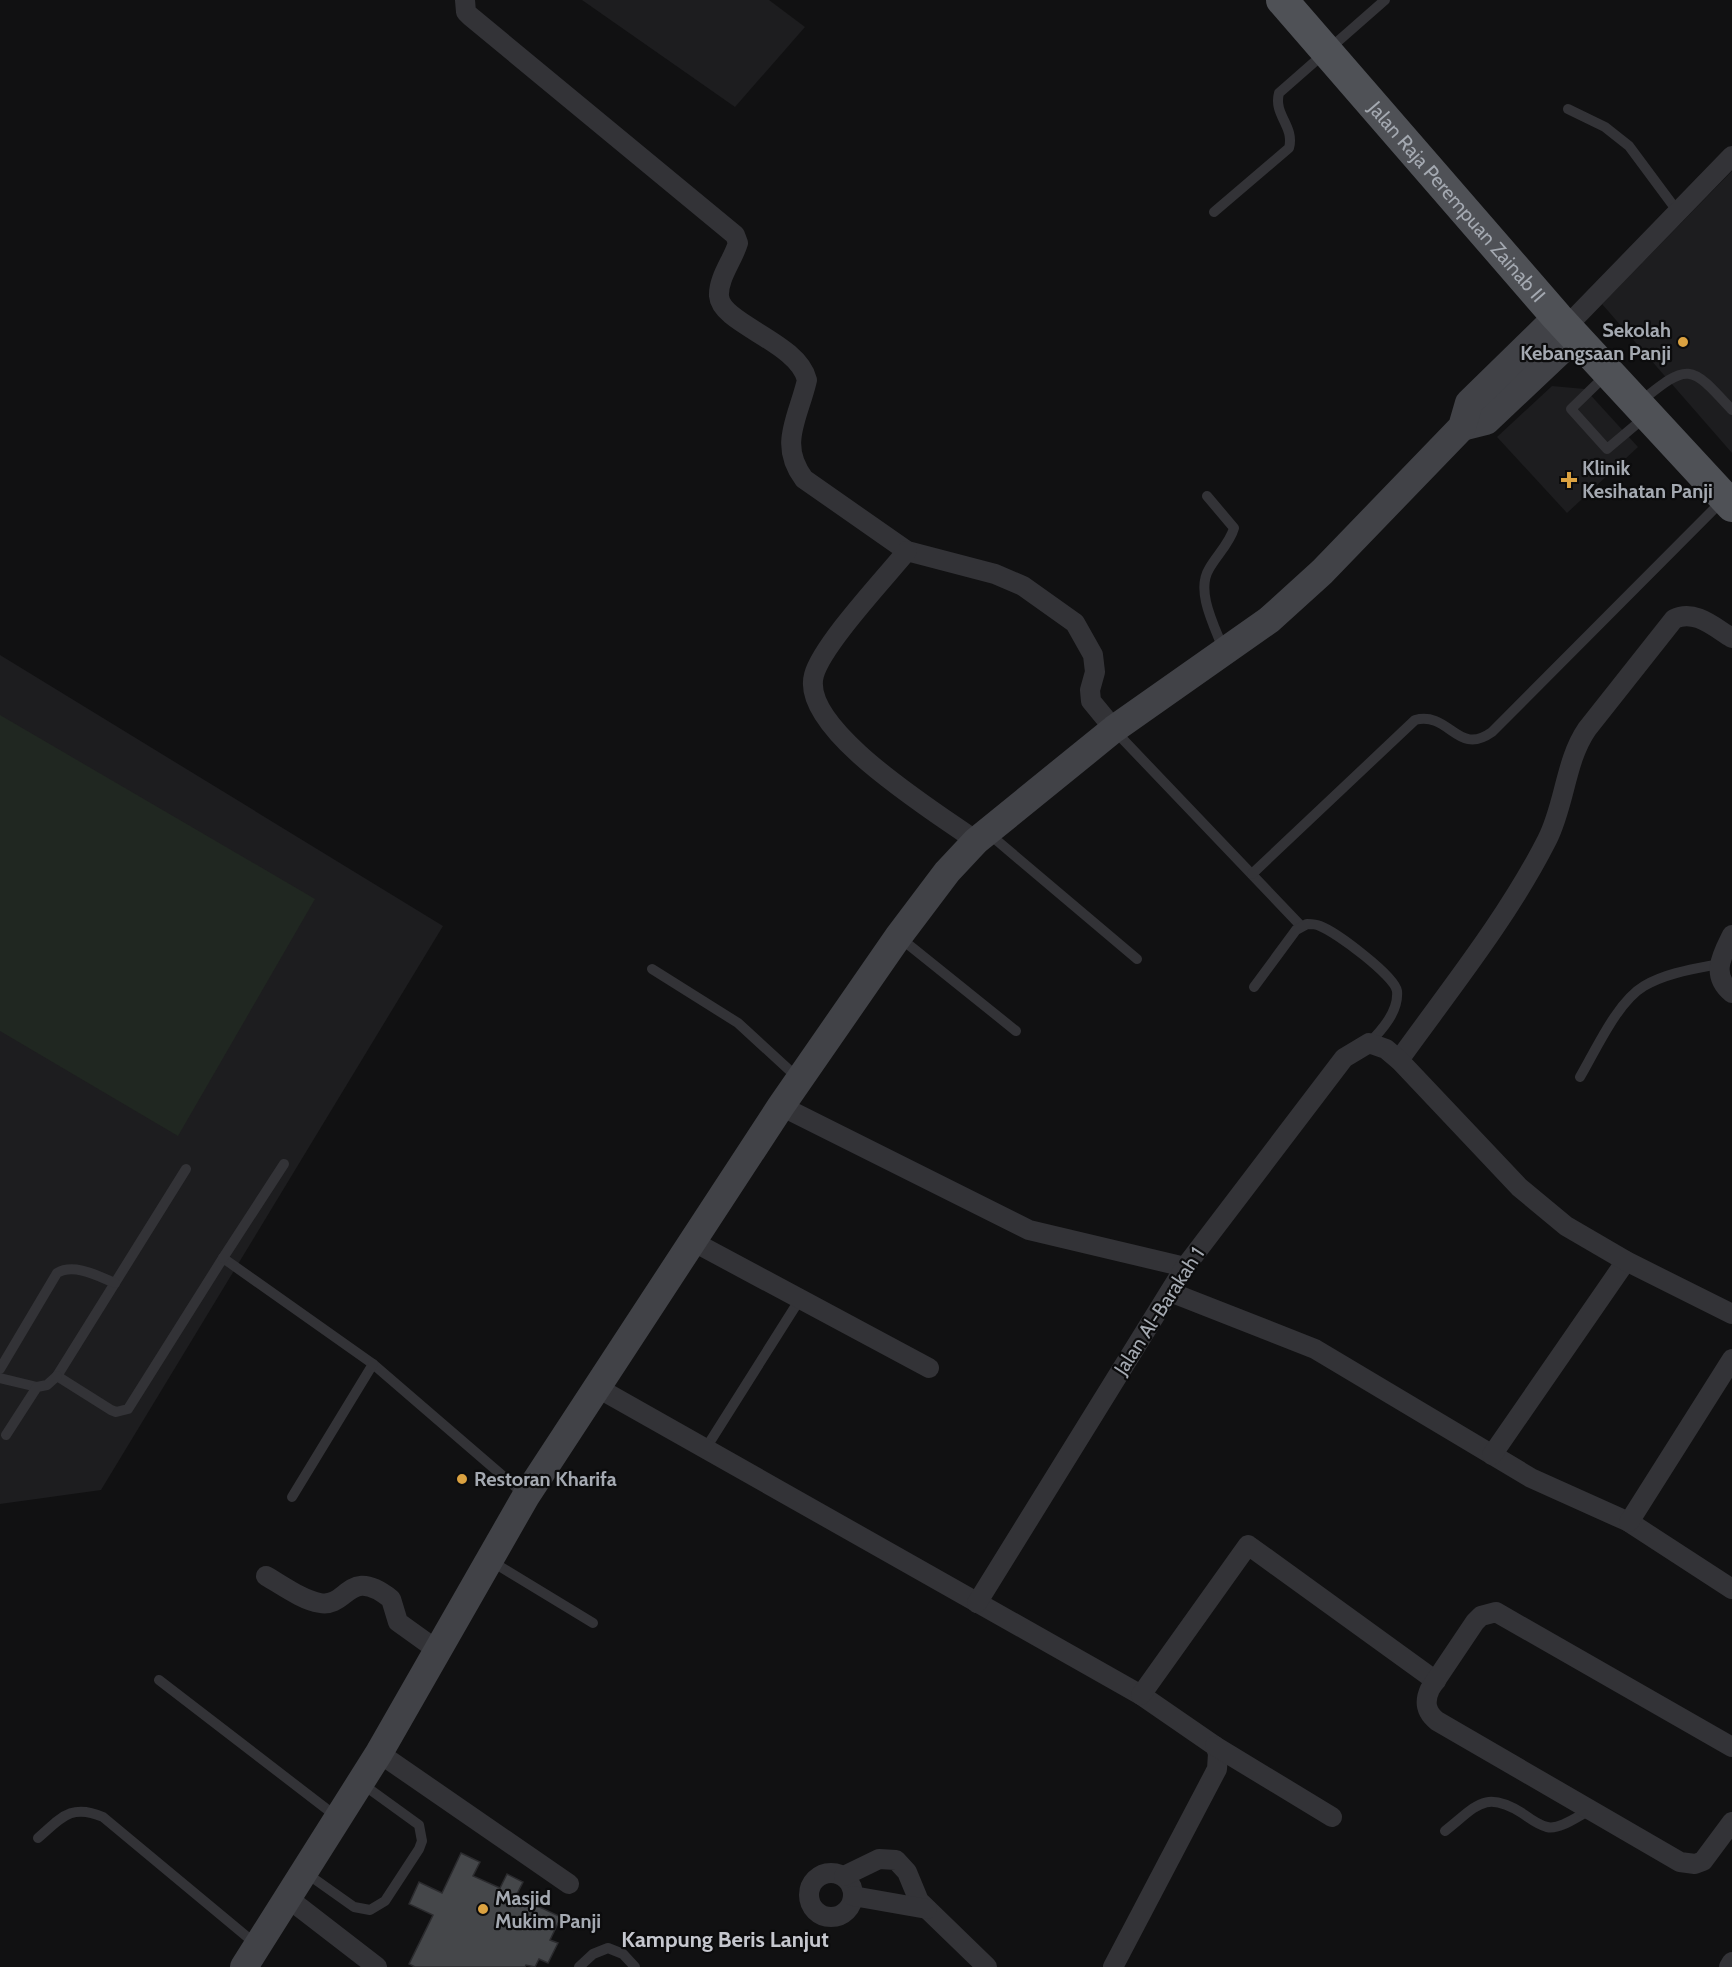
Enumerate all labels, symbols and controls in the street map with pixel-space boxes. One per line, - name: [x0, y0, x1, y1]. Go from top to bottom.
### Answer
- street label: Jalan Raja Perempuan Zainab II: [1363, 96, 1551, 307]
- place label: Sekolah Kebangsaan Panji: [1520, 318, 1671, 365]
- marker: Sekolah Kebangsaan Panji: [1676, 335, 1690, 349]
- place label: Klinik Kesihatan Panji: [1582, 456, 1713, 503]
- marker: Klinik Kesihatan Panji: [1560, 471, 1578, 489]
- street label: Jalan Al-Barakah 1: [1108, 1243, 1209, 1380]
- place label: Restoran Kharifa: [474, 1467, 617, 1491]
- marker: Restoran Kharifa: [455, 1472, 469, 1486]
- place label: Masjid Mukim Panji: [495, 1886, 601, 1933]
- marker: Masjid Mukim Panji: [476, 1902, 490, 1916]
- district label: Kampung Beris Lanjut: [621, 1926, 829, 1953]

